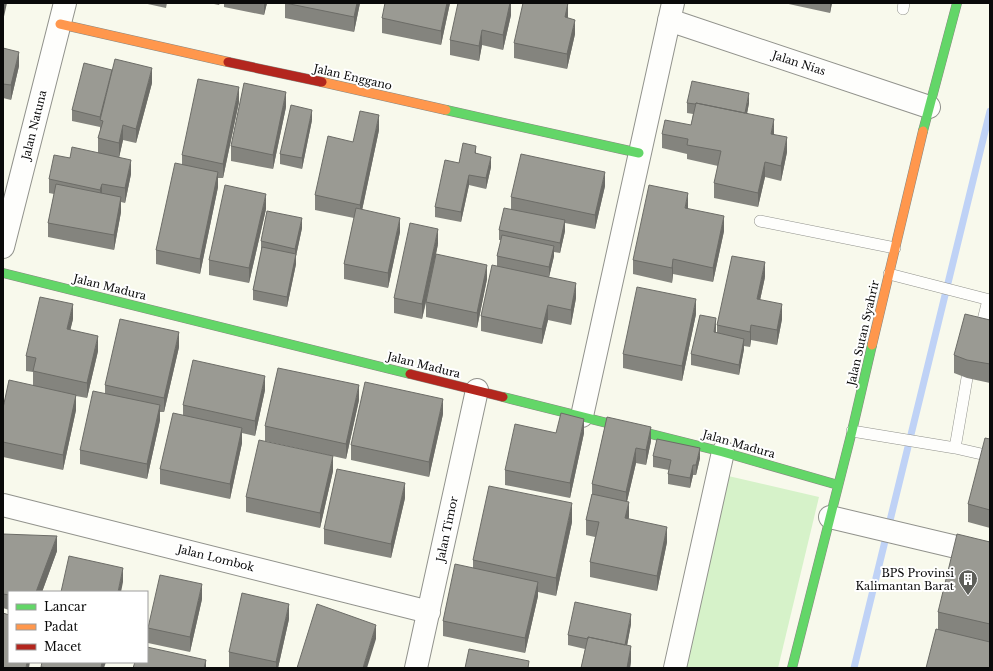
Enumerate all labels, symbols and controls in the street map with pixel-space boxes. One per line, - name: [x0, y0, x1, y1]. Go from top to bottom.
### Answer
- street label: Jalan Nias: [769, 47, 827, 78]
- street label: Jalan Enggano: [310, 61, 394, 93]
- street label: Jalan Natuna: [18, 88, 50, 163]
- street label: Jalan Madura: [70, 271, 149, 303]
- street label: Jalan Sutan Syahrir: [844, 278, 882, 389]
- street label: Jalan Madura: [384, 349, 463, 381]
- street label: Jalan Madura: [699, 426, 778, 461]
- street label: Jalan Timor: [433, 494, 461, 565]
- street label: Jalan Lombok: [174, 541, 256, 574]
- place label: BPS Provinsi Kalimantan Barat: [856, 566, 955, 593]
- building icon: BPS Provinsi Kalimantan Barat: [957, 568, 979, 596]
- legend: [8, 591, 148, 663]
- text: Lancar: [44, 599, 87, 614]
- text: Padat: [44, 619, 78, 634]
- text: Macet: [44, 639, 82, 654]

